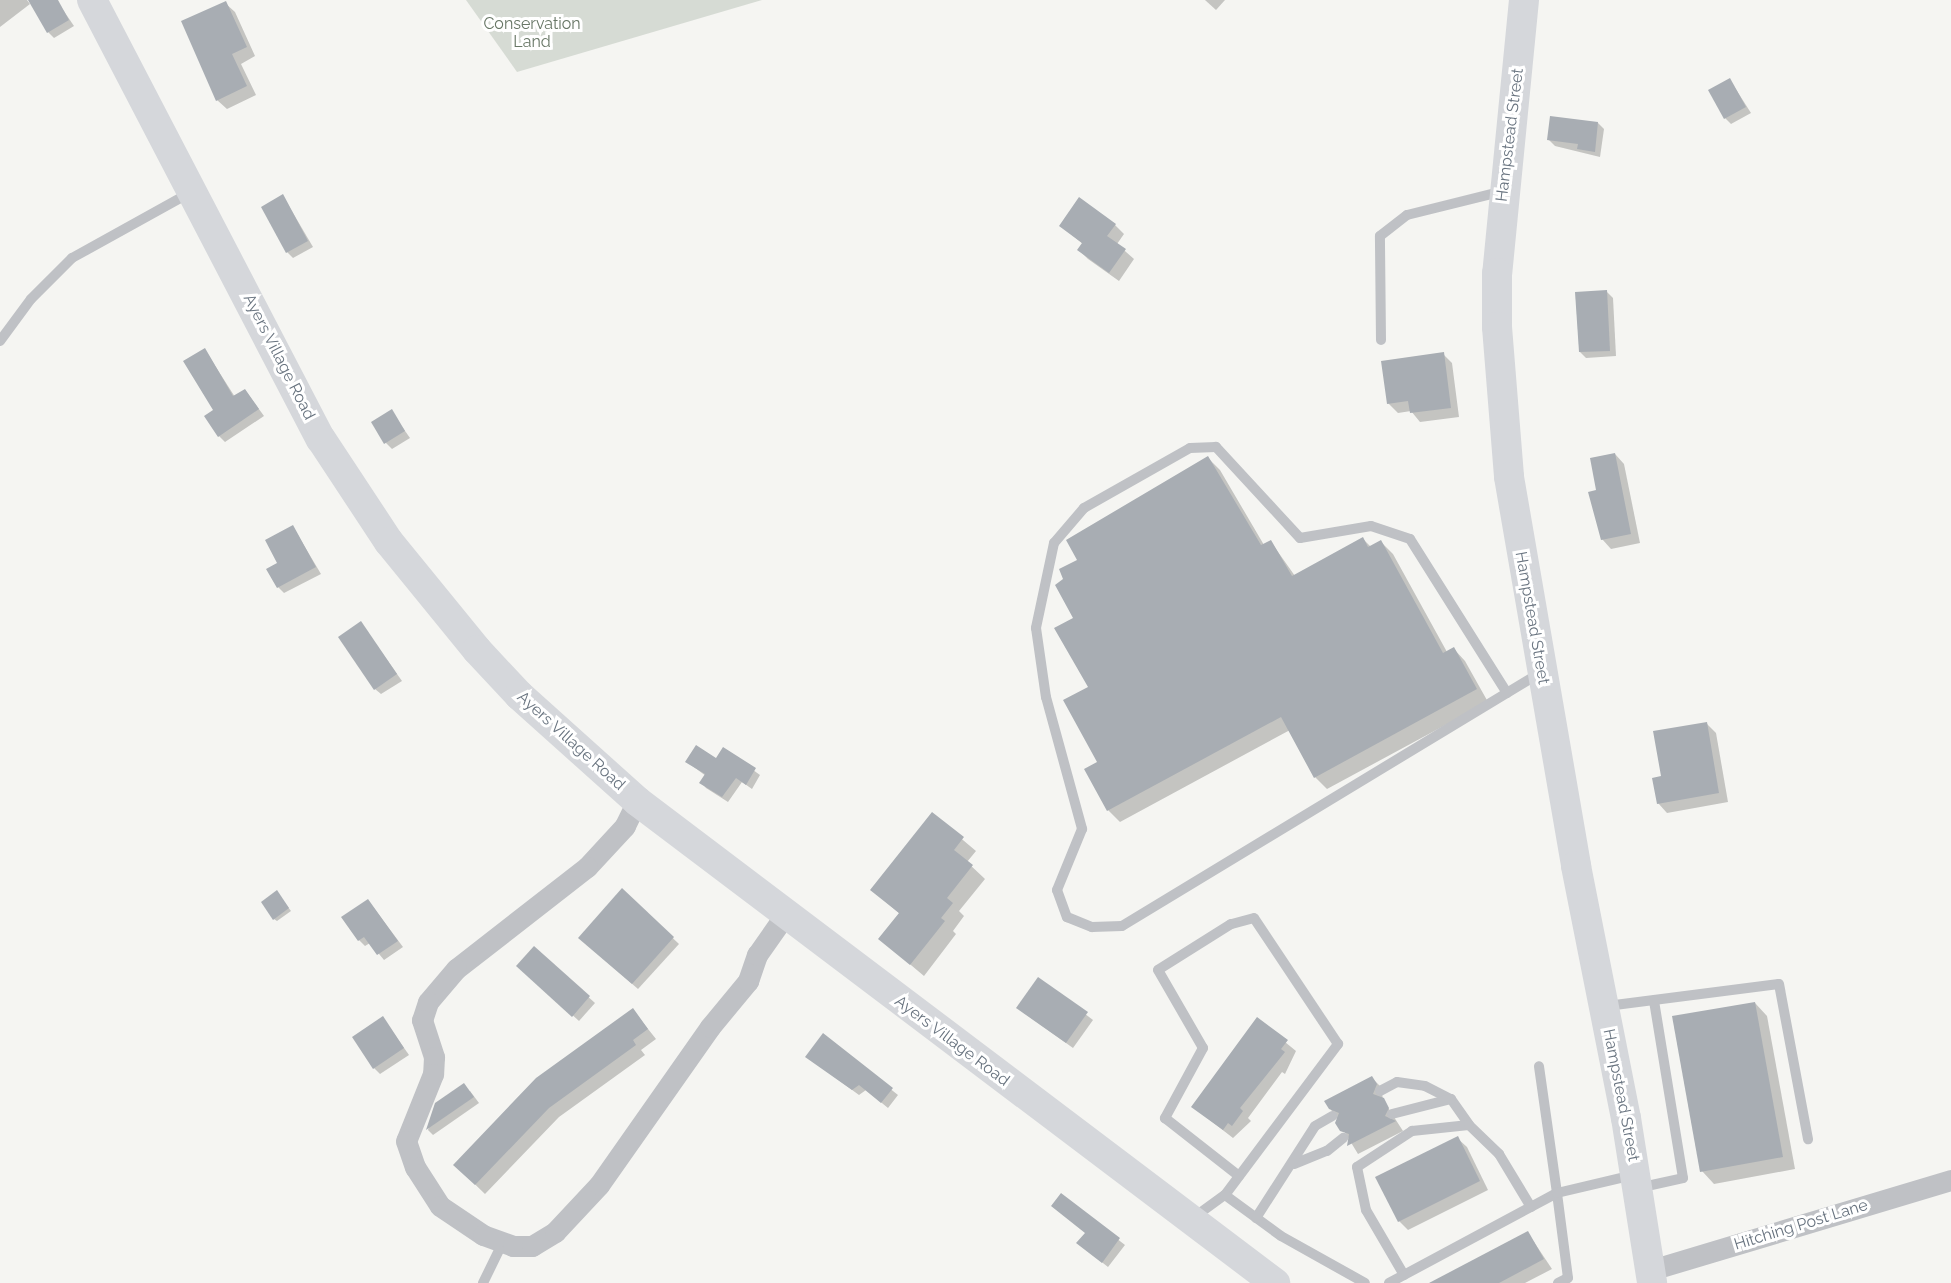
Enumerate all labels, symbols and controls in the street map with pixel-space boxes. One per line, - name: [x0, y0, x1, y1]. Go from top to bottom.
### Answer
- park label: Conservation Land: [483, 14, 581, 52]
- street label: Hampstead Street: [1492, 67, 1528, 203]
- street label: Ayers Village Road: [239, 291, 319, 423]
- street label: Hampstead Street: [1511, 550, 1553, 686]
- street label: Ayers Village Road: [513, 687, 629, 795]
- street label: Ayers Village Road: [891, 992, 1013, 1090]
- street label: Hampstead Street: [1599, 1027, 1643, 1163]
- street label: Hitching Post Lane: [1732, 1196, 1870, 1254]

